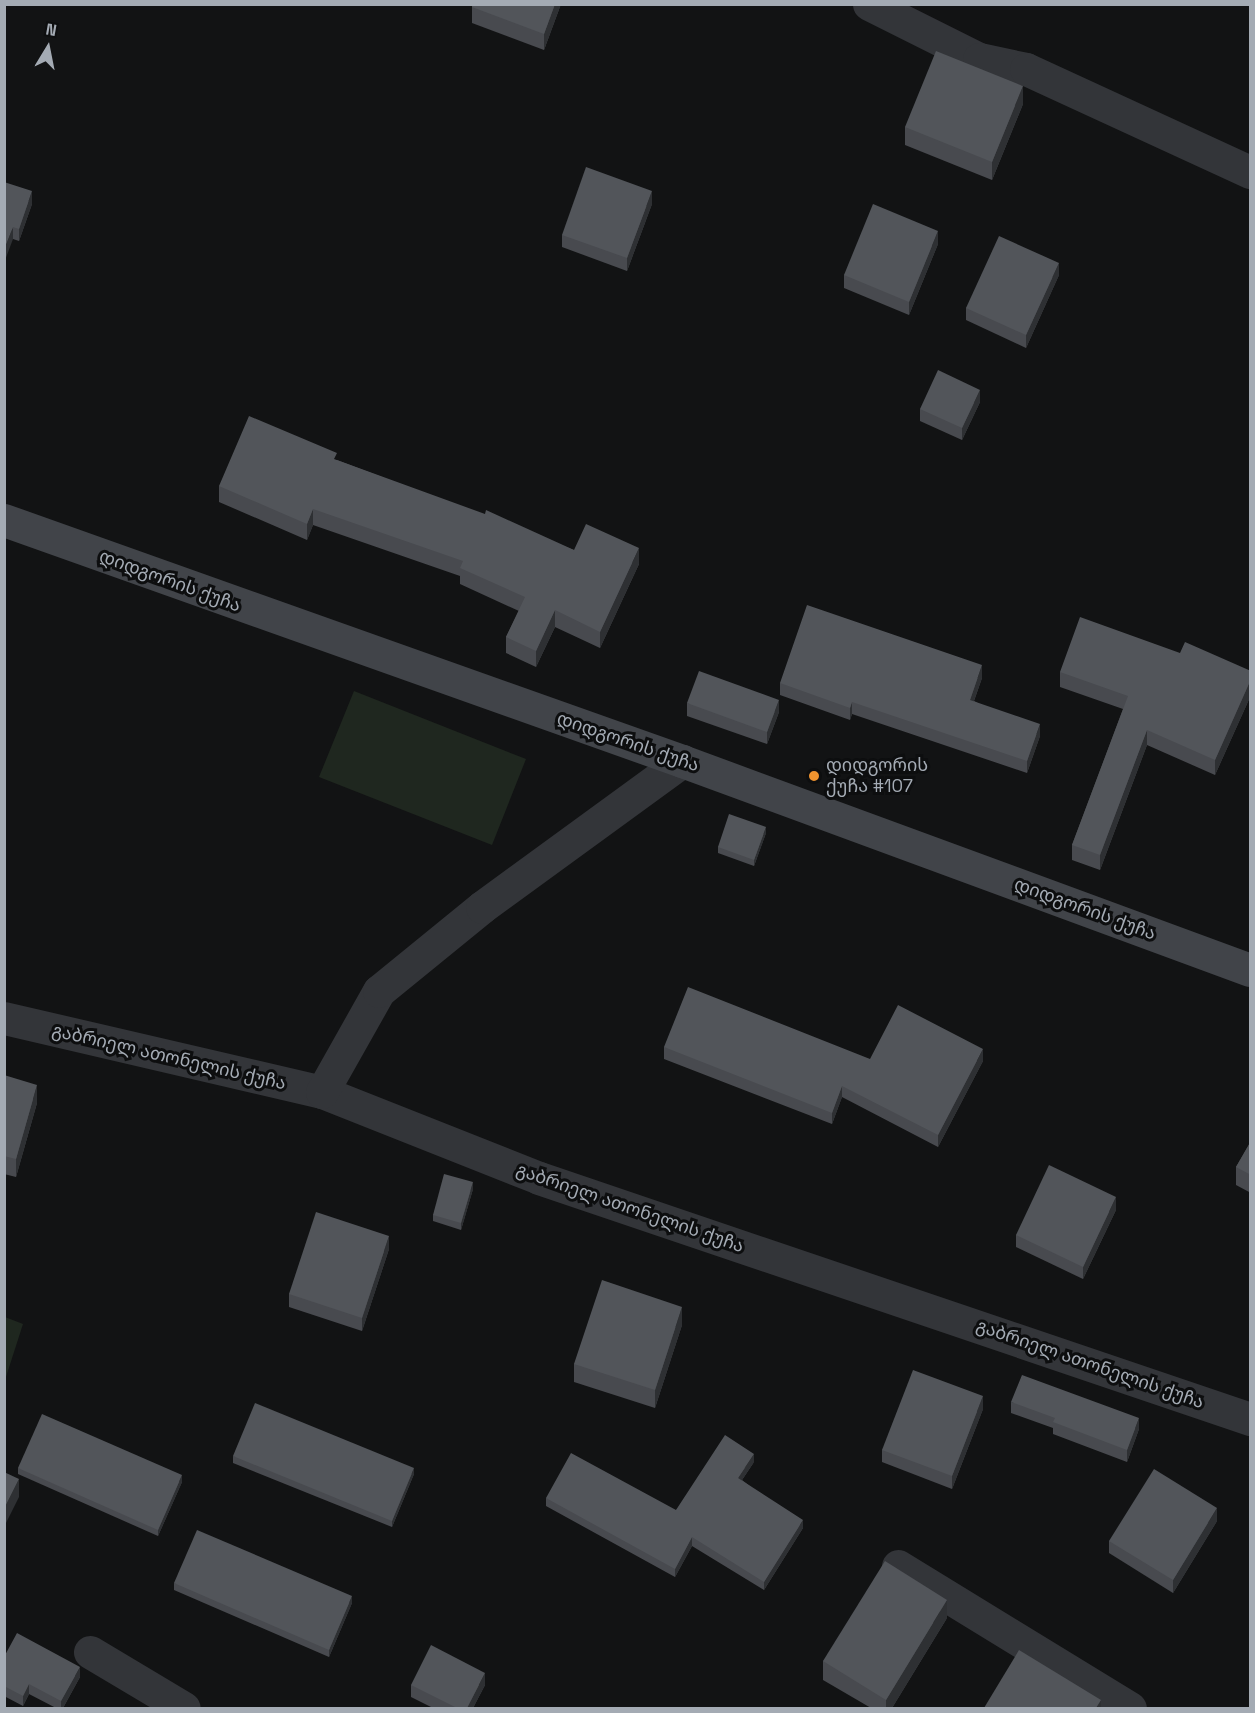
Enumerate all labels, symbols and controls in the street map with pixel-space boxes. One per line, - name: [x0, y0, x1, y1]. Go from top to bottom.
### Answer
- north arrow: [18, 18, 78, 78]
- text: N: [44, 19, 58, 41]
- street label: დიდგორის ქუჩა: [96, 545, 244, 617]
- street label: დიდგორის ქუჩა: [554, 708, 702, 776]
- place label: დიდგორის ქუჩა #107: [826, 755, 928, 798]
- marker: დიდგორის ქუჩა #107: [807, 769, 821, 783]
- street label: დიდგორის ქუჩა: [1011, 873, 1159, 945]
- street label: გაბრიელ ათონელის ქუჩა: [50, 1020, 288, 1094]
- street label: გაბრიელ ათონელის ქუჩა: [513, 1159, 747, 1257]
- street label: გაბრიელ ათონელის ქუჩა: [973, 1315, 1207, 1413]

